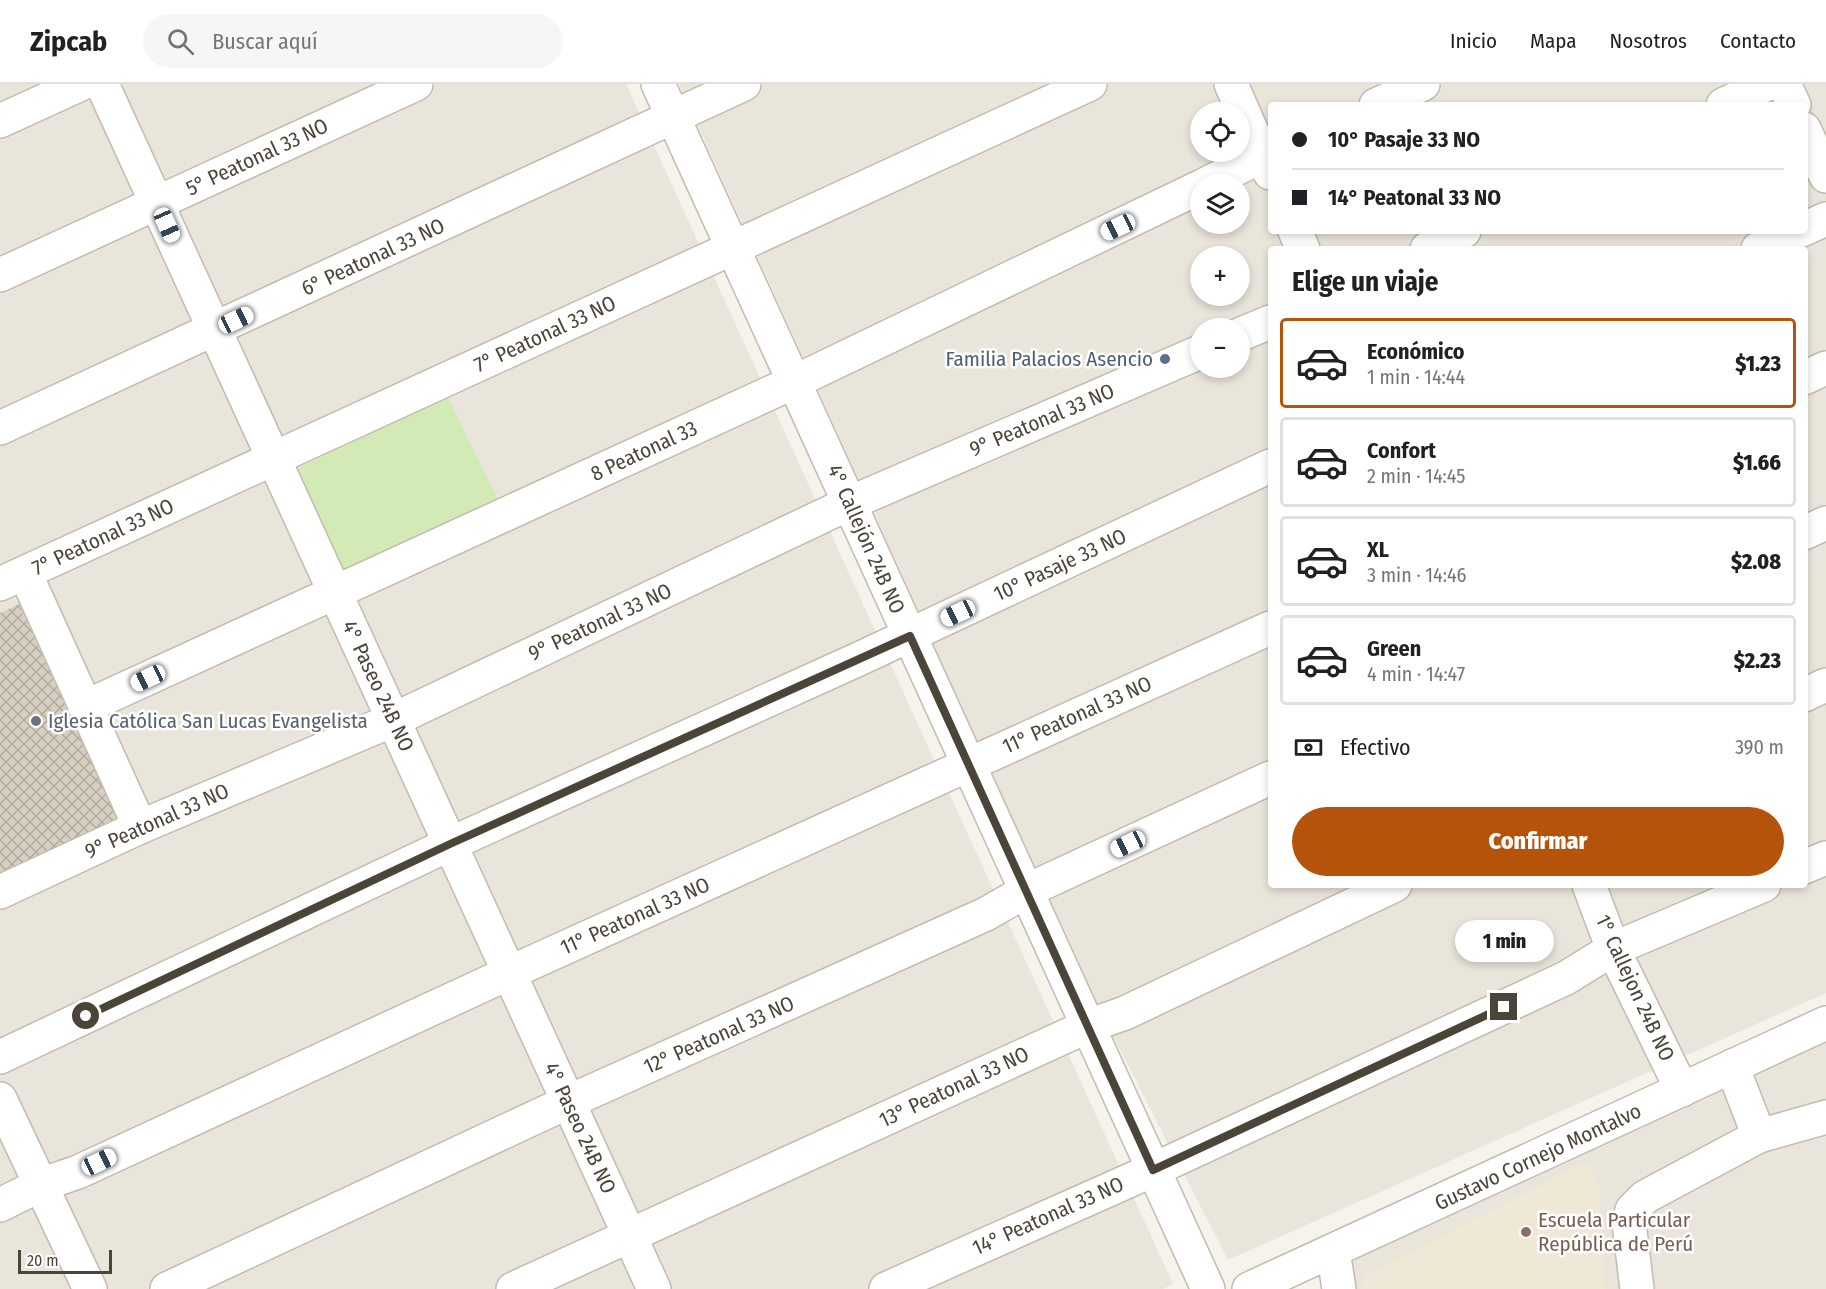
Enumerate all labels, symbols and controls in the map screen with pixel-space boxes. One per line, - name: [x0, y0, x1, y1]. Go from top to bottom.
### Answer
- search box: [143, 14, 563, 68]
- text: Zipcab: [30, 25, 107, 58]
- icon: search: [164, 25, 197, 58]
- text: Buscar aquí: [212, 28, 318, 55]
- text: Inicio: [1450, 28, 1497, 54]
- text: Mapa: [1530, 28, 1577, 54]
- text: Nosotros: [1610, 28, 1687, 54]
- text: Contacto: [1720, 28, 1796, 54]
- map controls: [1190, 102, 1250, 378]
- button: locate: [1190, 102, 1250, 162]
- street label: 5° Peatonal 33 NO: [182, 113, 332, 201]
- text: 10° Pasaje 33 NO: [1328, 126, 1480, 153]
- button: layers: [1190, 174, 1250, 234]
- text: 14° Peatonal 33 NO: [1328, 184, 1501, 211]
- car: [151, 205, 183, 245]
- car: [1098, 211, 1138, 243]
- street label: 6° Peatonal 33 NO: [297, 212, 449, 302]
- button: +: [1190, 246, 1250, 306]
- text: Elige un viaje: [1292, 266, 1438, 298]
- street label: 7° Peatonal 33 NO: [470, 290, 620, 378]
- car: [216, 304, 256, 336]
- button: −: [1190, 318, 1250, 378]
- icon: car: [1295, 336, 1349, 390]
- text: Económico: [1367, 338, 1465, 365]
- place label: Familia Palacios Asencio: [946, 346, 1153, 372]
- text: $1.23: [1735, 350, 1781, 377]
- marker: Familia Palacios Asencio: [1158, 352, 1172, 366]
- text: 1 min · 14:44: [1367, 365, 1465, 389]
- street label: 9° Peatonal 33 NO: [966, 378, 1118, 462]
- street label: 8 Peatonal 33: [587, 415, 701, 487]
- icon: car: [1295, 435, 1349, 489]
- text: Confort: [1367, 437, 1436, 464]
- text: $1.66: [1733, 449, 1781, 476]
- street label: 4° Callejón 24B NO: [821, 460, 911, 618]
- text: 2 min · 14:45: [1367, 464, 1465, 488]
- street label: 7° Peatonal 33 NO: [28, 493, 178, 581]
- street label: 10° Pasaje 33 NO: [990, 523, 1130, 607]
- icon: car: [1295, 534, 1349, 588]
- text: XL: [1367, 536, 1389, 563]
- text: $2.08: [1731, 548, 1781, 575]
- text: 3 min · 14:46: [1367, 563, 1467, 587]
- street label: 9° Peatonal 33 NO: [524, 577, 676, 667]
- car: [938, 597, 978, 629]
- street label: 4° Paseo 24B NO: [336, 616, 420, 756]
- icon: car: [1295, 633, 1349, 687]
- text: Green: [1367, 635, 1421, 662]
- text: $2.23: [1734, 647, 1781, 674]
- car: [128, 662, 168, 694]
- text: 4 min · 14:47: [1367, 662, 1465, 686]
- street label: 11° Peatonal 33 NO: [998, 670, 1156, 760]
- place label: Iglesia Católica San Lucas Evangelista: [48, 708, 368, 734]
- marker: Iglesia Católica San Lucas Evangelista: [29, 714, 43, 728]
- icon: cash: [1292, 731, 1325, 764]
- text: Efectivo: [1340, 734, 1411, 761]
- text: 390 m: [1735, 735, 1784, 759]
- street label: 9° Peatonal 33 NO: [81, 778, 233, 864]
- button: Confirmar: [1292, 807, 1784, 876]
- car: [1108, 828, 1148, 860]
- street label: 11° Peatonal 33 NO: [556, 871, 714, 961]
- street label: 1° Callejon 24B NO: [1590, 911, 1680, 1065]
- callout: 1 min: [1454, 920, 1553, 962]
- text: 1 min: [1483, 929, 1526, 953]
- street label: 12° Peatonal 33 NO: [640, 990, 798, 1080]
- route end: [1490, 993, 1517, 1020]
- route start: [72, 1002, 99, 1029]
- street label: 13° Peatonal 33 NO: [875, 1041, 1033, 1133]
- street label: 4° Paseo 24B NO: [538, 1058, 622, 1198]
- street label: Gustavo Cornejo Montalvo: [1431, 1098, 1645, 1216]
- car: [79, 1146, 119, 1178]
- street label: 14° Peatonal 33 NO: [968, 1171, 1128, 1261]
- place label: Escuela Particular República de Perú: [1538, 1207, 1693, 1257]
- marker: Escuela Particular República de Perú: [1519, 1225, 1533, 1239]
- scale bar: [18, 1247, 112, 1274]
- text: 20 m: [27, 1251, 58, 1270]

